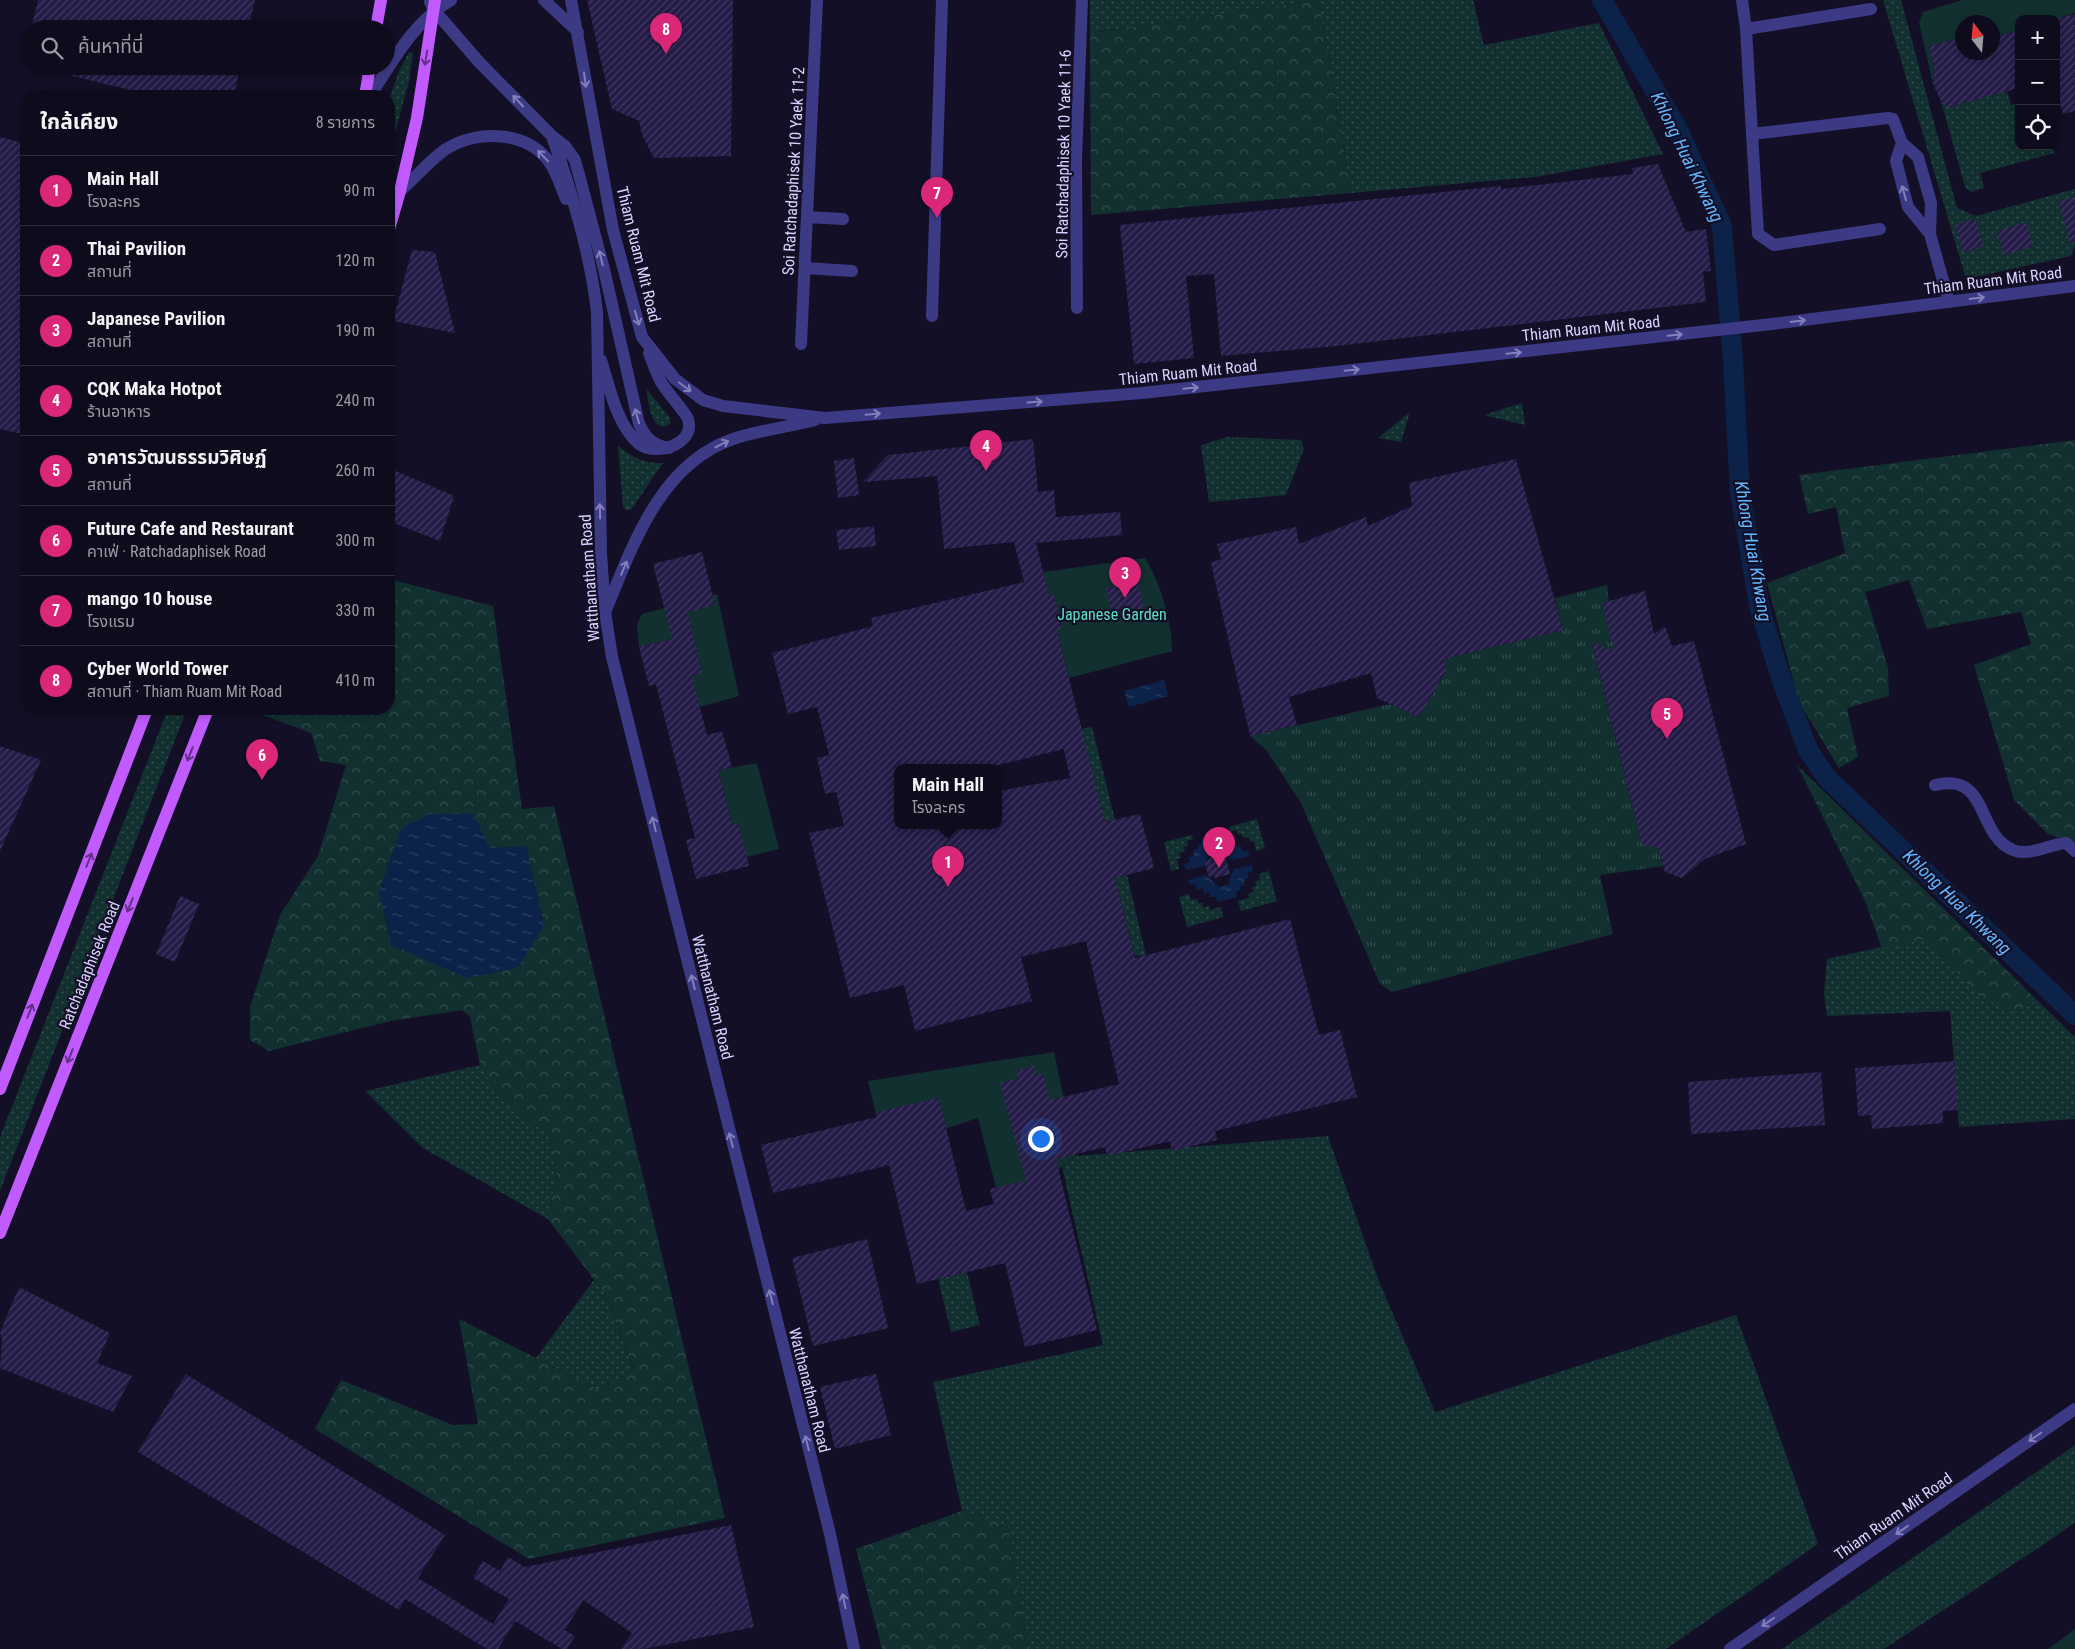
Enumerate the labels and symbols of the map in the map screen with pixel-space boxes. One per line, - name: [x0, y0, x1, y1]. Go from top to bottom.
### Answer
- pin: 8: [650, 13, 682, 54]
- north arrow: [1955, 15, 2000, 60]
- street label: Soi Ratchadaphisek 10 Yaek 11-6: [1052, 49, 1075, 259]
- one-way arrow: [421, 50, 431, 66]
- street label: Soi Ratchadaphisek 10 Yaek 11-2: [779, 66, 808, 276]
- one-way arrow: [581, 71, 591, 87]
- water label: Khlong Huai Khwang: [1647, 88, 1728, 226]
- one-way arrow: [512, 95, 524, 107]
- one-way arrow: [537, 150, 549, 162]
- pin: 7: [921, 177, 953, 218]
- street label: Thiam Ruam Mit Road: [612, 184, 665, 324]
- one-way arrow: [1899, 185, 1909, 201]
- one-way arrow: [596, 250, 605, 266]
- street label: Thiam Ruam Mit Road: [1923, 263, 2063, 298]
- one-way arrow: [1969, 293, 1985, 303]
- one-way arrow: [632, 309, 642, 325]
- street label: Thiam Ruam Mit Road: [1521, 312, 1661, 345]
- one-way arrow: [1790, 316, 1806, 326]
- one-way arrow: [1667, 330, 1683, 340]
- one-way arrow: [1505, 348, 1521, 358]
- street label: Thiam Ruam Mit Road: [1118, 356, 1258, 389]
- one-way arrow: [1344, 365, 1360, 375]
- one-way arrow: [678, 382, 692, 392]
- one-way arrow: [1182, 383, 1198, 393]
- one-way arrow: [1027, 397, 1043, 406]
- one-way arrow: [631, 409, 641, 425]
- one-way arrow: [865, 410, 881, 419]
- pin: 4: [970, 430, 1002, 471]
- one-way arrow: [715, 439, 730, 449]
- water label: Khlong Huai Khwang: [1731, 479, 1776, 623]
- one-way arrow: [595, 504, 605, 520]
- street label: Watthanatham Road: [576, 514, 603, 642]
- pin: 3: [1109, 557, 1141, 598]
- one-way arrow: [619, 561, 629, 576]
- park label: Japanese Garden: [1057, 605, 1167, 624]
- pin: 5: [1651, 698, 1683, 739]
- pin: 6: [246, 739, 278, 780]
- one-way arrow: [185, 746, 195, 761]
- one-way arrow: [649, 816, 658, 832]
- pin: 2: [1203, 827, 1235, 868]
- water label: Khlong Huai Khwang: [1899, 845, 2016, 959]
- pin: 1: [932, 846, 964, 887]
- one-way arrow: [85, 852, 94, 867]
- one-way arrow: [125, 897, 134, 912]
- street label: Ratchadaphisek Road: [55, 898, 124, 1032]
- street label: Watthanatham Road: [688, 933, 737, 1061]
- one-way arrow: [688, 974, 697, 990]
- one-way arrow: [26, 1004, 35, 1019]
- one-way arrow: [65, 1048, 74, 1063]
- your location: [1028, 1126, 1054, 1152]
- one-way arrow: [726, 1132, 735, 1148]
- one-way arrow: [766, 1290, 775, 1306]
- street label: Watthanatham Road: [785, 1326, 834, 1454]
- one-way arrow: [2028, 1432, 2042, 1442]
- one-way arrow: [802, 1436, 811, 1452]
- street label: Thiam Ruam Mit Road: [1831, 1469, 1956, 1564]
- one-way arrow: [1895, 1525, 1909, 1535]
- one-way arrow: [839, 1594, 848, 1610]
- one-way arrow: [1761, 1617, 1775, 1627]

